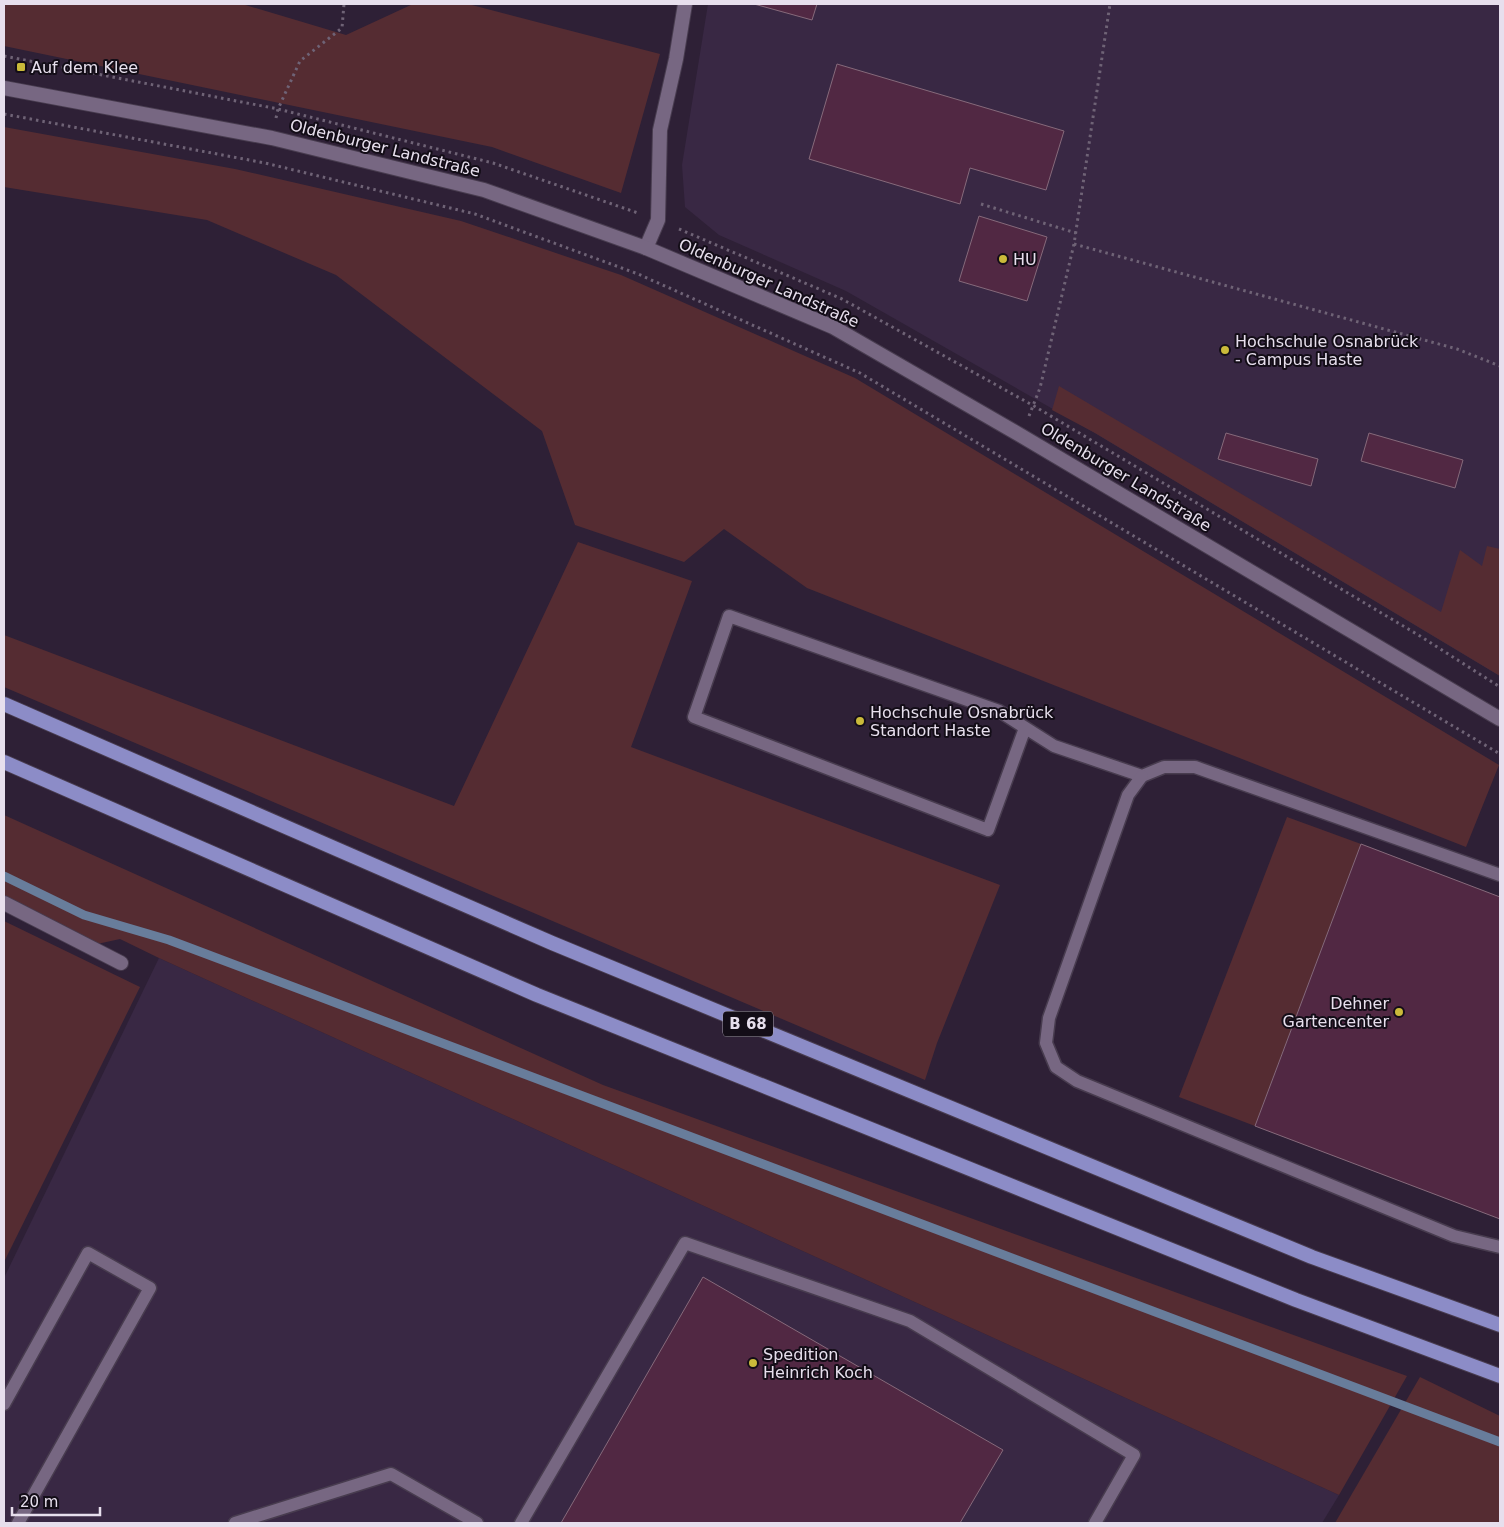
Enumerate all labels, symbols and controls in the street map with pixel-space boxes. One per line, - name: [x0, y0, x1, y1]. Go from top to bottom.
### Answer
- place label: Auf dem Klee: [31, 58, 138, 77]
- marker: Auf dem Klee: [15, 61, 27, 73]
- street label: Oldenburger Landstraße: [288, 115, 482, 181]
- street label: Oldenburger Landstraße: [676, 235, 862, 331]
- place label: HU: [1013, 250, 1037, 269]
- marker: HU: [997, 253, 1009, 265]
- place label: Hochschule Osnabrück - Campus Haste: [1235, 332, 1419, 369]
- marker: Hochschule Osnabrück - Campus Haste: [1219, 344, 1231, 356]
- street label: Oldenburger Landstraße: [1037, 419, 1215, 535]
- place label: Hochschule Osnabrück Standort Haste: [870, 703, 1054, 740]
- marker: Hochschule Osnabrück Standort Haste: [854, 715, 866, 727]
- place label: Dehner Gartencenter: [1282, 994, 1389, 1031]
- marker: Dehner Gartencenter: [1393, 1006, 1405, 1018]
- road number: B 68: [723, 1012, 773, 1036]
- place label: Spedition Heinrich Koch: [763, 1345, 873, 1382]
- marker: Spedition Heinrich Koch: [747, 1357, 759, 1369]
- scale bar: [12, 1484, 100, 1516]
- text: 20 m: [20, 1493, 58, 1511]

